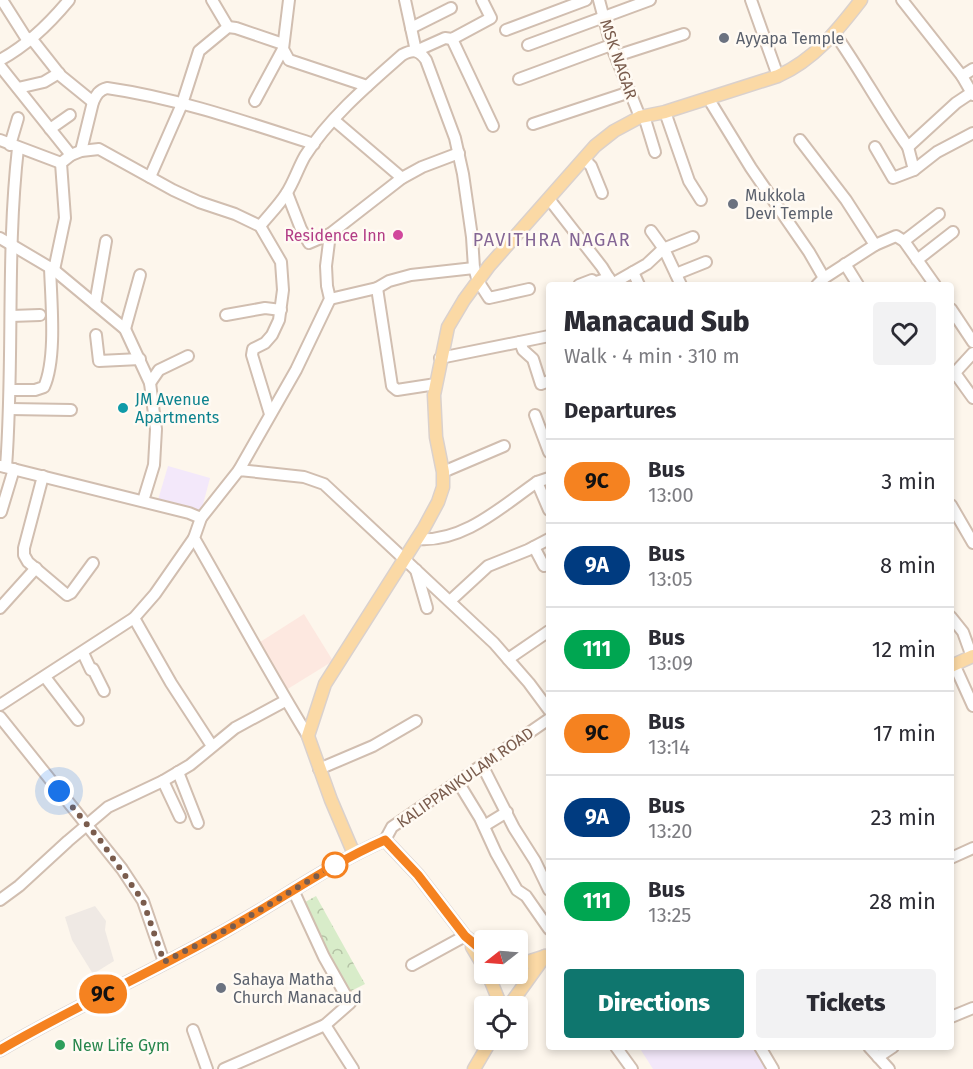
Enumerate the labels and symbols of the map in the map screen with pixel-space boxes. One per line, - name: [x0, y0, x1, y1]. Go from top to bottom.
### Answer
- street label: MSK NAGAR: [596, 17, 641, 102]
- place label: Ayyapa Temple: [736, 29, 844, 48]
- marker: Ayyapa Temple: [717, 31, 731, 45]
- place label: Mukkola Devi Temple: [745, 186, 833, 223]
- marker: Mukkola Devi Temple: [726, 197, 740, 211]
- place label: Residence Inn: [284, 226, 386, 245]
- marker: Residence Inn: [391, 228, 405, 242]
- district label: PAVITHRA NAGAR: [473, 229, 631, 251]
- place label: JM Avenue Apartments: [135, 390, 219, 427]
- marker: JM Avenue Apartments: [116, 401, 130, 415]
- street label: KALIPPANKULAM ROAD: [393, 723, 537, 832]
- your location: [44, 776, 74, 806]
- unlabelled marker: [322, 852, 348, 878]
- north arrow: [474, 930, 528, 984]
- place label: Sahaya Matha Church Manacaud: [233, 970, 362, 1007]
- line badge: 9C: [76, 974, 130, 1014]
- marker: Sahaya Matha Church Manacaud: [214, 981, 228, 995]
- place label: New Life Gym: [72, 1036, 170, 1055]
- marker: New Life Gym: [53, 1038, 67, 1052]

